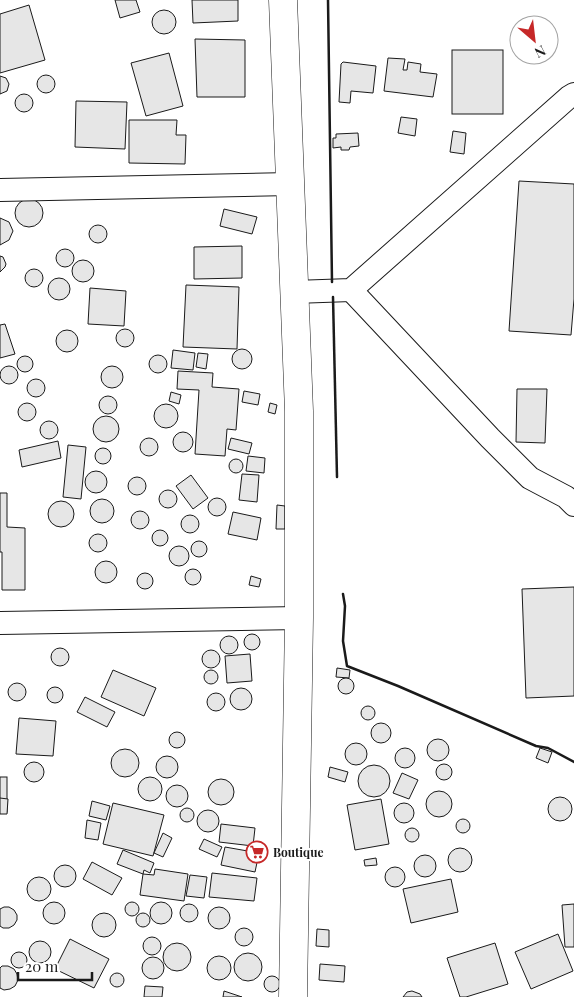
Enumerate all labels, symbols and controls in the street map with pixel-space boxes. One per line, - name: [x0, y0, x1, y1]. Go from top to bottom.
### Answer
- north arrow: [509, 15, 559, 65]
- text: N: [531, 41, 549, 63]
- supermarket icon: Boutique: [245, 840, 269, 864]
- place label: Boutique: [273, 844, 323, 860]
- scale bar: [18, 950, 91, 982]
- text: 20 m: [25, 956, 59, 976]

